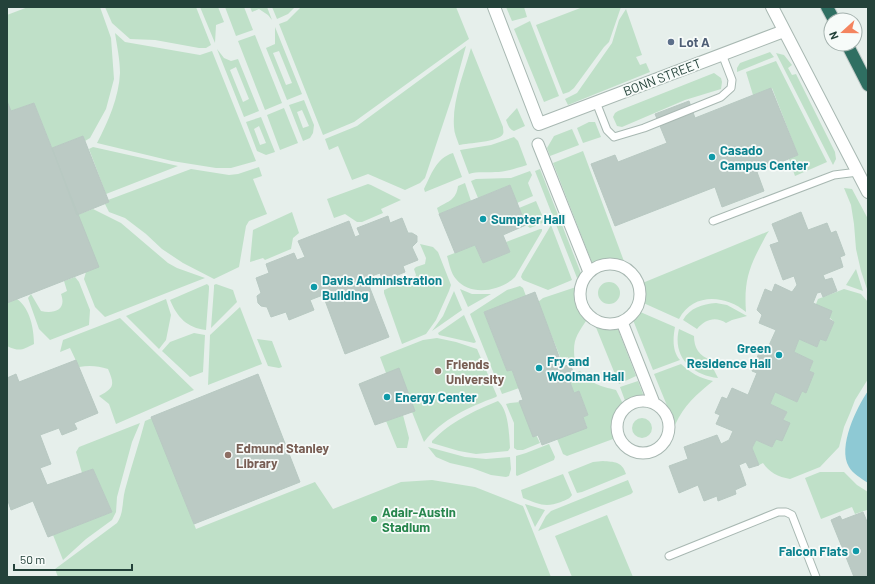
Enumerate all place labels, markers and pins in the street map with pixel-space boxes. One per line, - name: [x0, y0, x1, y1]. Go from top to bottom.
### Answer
- place label: Lot A: [679, 34, 710, 50]
- marker: Lot A: [666, 37, 676, 47]
- place label: Casado Campus Center: [720, 142, 808, 173]
- marker: Casado Campus Center: [707, 152, 717, 162]
- place label: Sumpter Hall: [491, 211, 565, 227]
- marker: Sumpter Hall: [478, 214, 488, 224]
- place label: Davis Administration Building: [322, 272, 442, 303]
- marker: Davis Administration Building: [309, 282, 319, 292]
- place label: Green Residence Hall: [687, 340, 771, 371]
- marker: Green Residence Hall: [774, 350, 784, 360]
- place label: Fry and Woolman Hall: [547, 353, 624, 384]
- place label: Friends University: [446, 356, 505, 387]
- marker: Fry and Woolman Hall: [534, 363, 544, 373]
- marker: Friends University: [433, 366, 443, 376]
- place label: Energy Center: [395, 389, 477, 405]
- marker: Energy Center: [382, 392, 392, 402]
- place label: Edmund Stanley Library: [236, 440, 329, 471]
- marker: Edmund Stanley Library: [223, 450, 233, 460]
- place label: Adair-Austin Stadium: [382, 504, 456, 535]
- marker: Adair-Austin Stadium: [369, 514, 379, 524]
- place label: Falcon Flats: [779, 543, 848, 559]
- marker: Falcon Flats: [851, 546, 861, 556]

